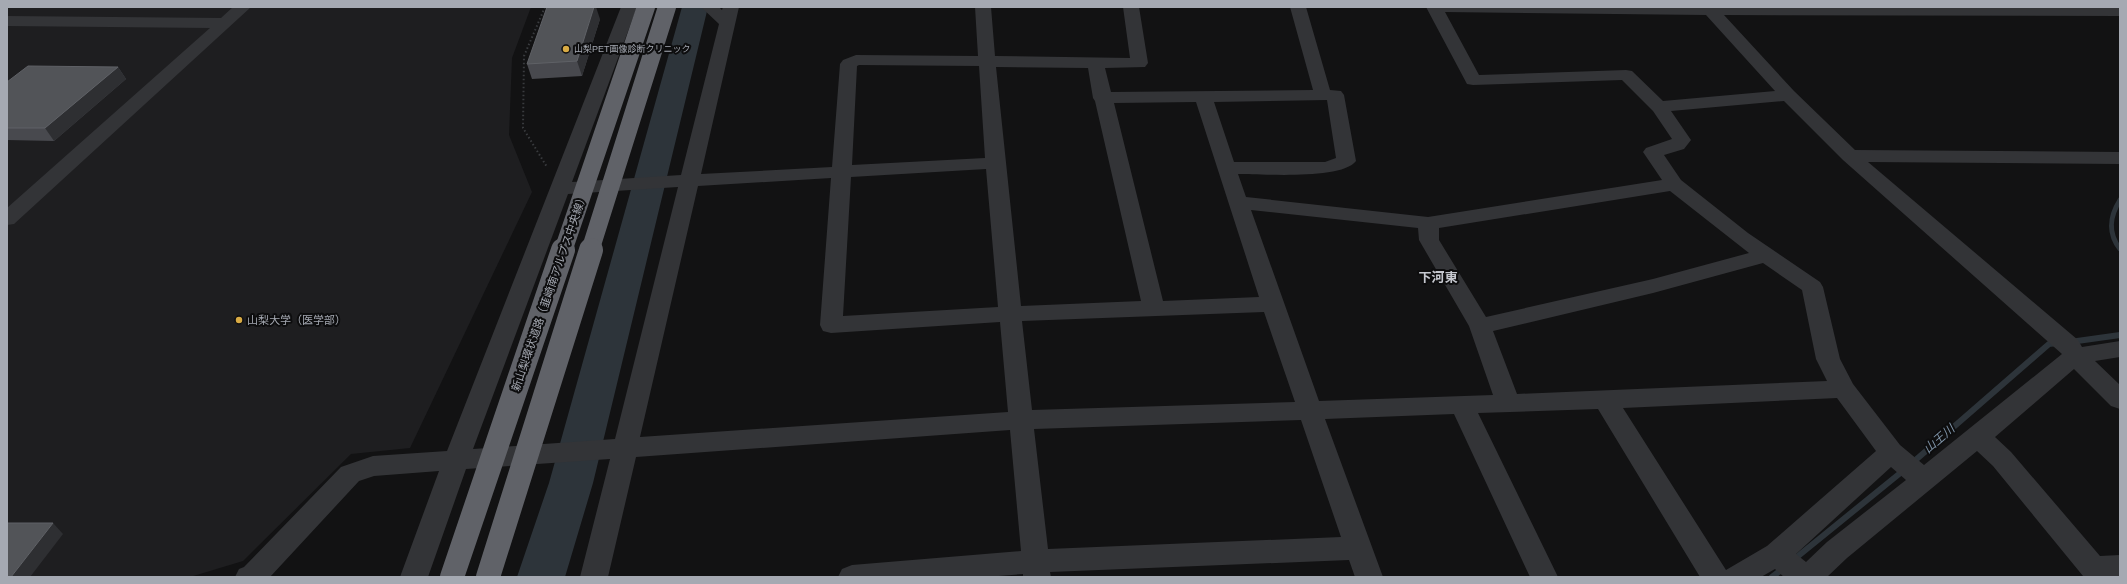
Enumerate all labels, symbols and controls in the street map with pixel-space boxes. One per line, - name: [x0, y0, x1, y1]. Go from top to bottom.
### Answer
- marker: 山梨PET画像診断クリニック: [561, 44, 571, 54]
- place label: 山梨PET画像診断クリニック: [574, 44, 691, 54]
- street label: 新山梨環状道路（韮崎南アルプス中央線）: [509, 191, 589, 393]
- district label: 下河東: [1418, 270, 1458, 285]
- place label: 山梨大学（医学部）: [247, 314, 346, 326]
- marker: 山梨大学（医学部）: [234, 315, 244, 325]
- water label: 山王川: [1921, 421, 1959, 456]

